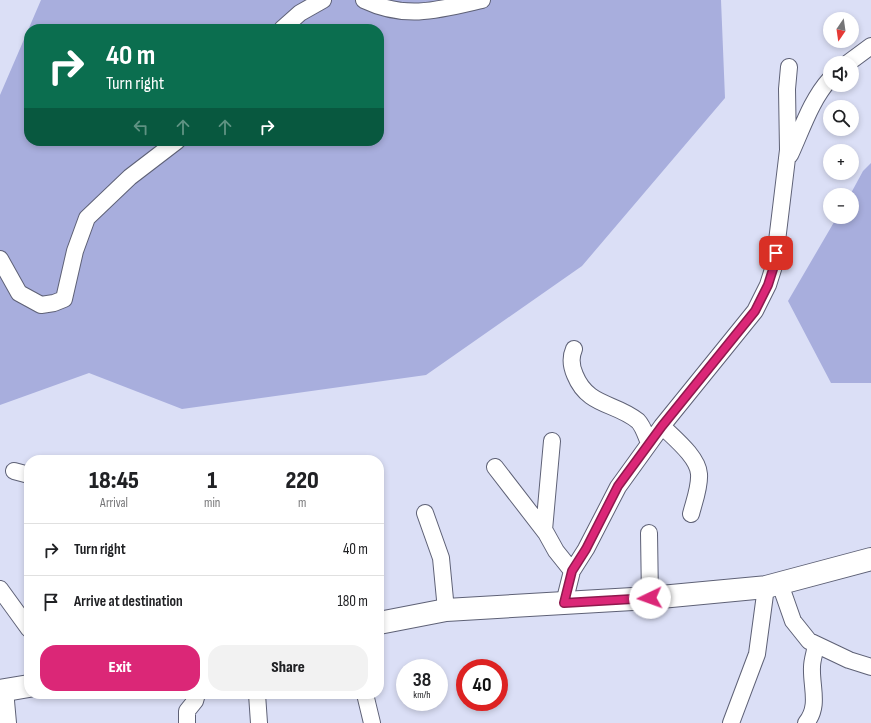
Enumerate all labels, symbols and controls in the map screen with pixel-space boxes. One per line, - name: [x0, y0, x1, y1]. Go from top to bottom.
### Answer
- north arrow: [823, 12, 859, 48]
- map controls: [823, 12, 859, 224]
- text: 40 m: [106, 39, 155, 72]
- icon: right: [40, 40, 92, 92]
- button: sound: [823, 56, 859, 92]
- text: Turn right: [106, 73, 164, 94]
- button: search: [823, 100, 859, 136]
- icon: left: [130, 116, 152, 138]
- icon: ahead: [172, 116, 194, 138]
- icon: ahead: [214, 116, 236, 138]
- icon: right: [256, 116, 278, 138]
- button: +: [823, 144, 859, 180]
- button: −: [823, 188, 859, 224]
- pin: [759, 236, 793, 270]
- icon: arrive: [765, 242, 787, 264]
- text: 18:45: [89, 466, 139, 495]
- text: 1: [207, 466, 217, 495]
- text: 220: [286, 466, 319, 495]
- text: Arrival: [100, 495, 128, 511]
- text: min: [204, 495, 220, 511]
- text: m: [298, 495, 306, 511]
- icon: right: [40, 539, 62, 561]
- text: Turn right: [74, 540, 126, 559]
- text: 40 m: [343, 540, 368, 559]
- position arrow: [629, 577, 671, 619]
- icon: arrive: [40, 591, 62, 613]
- text: Arrive at destination: [74, 592, 183, 611]
- text: 180 m: [337, 592, 368, 611]
- button: Exit: [40, 645, 200, 691]
- button: Share: [208, 645, 368, 691]
- speed limit sign: 40: [456, 659, 508, 711]
- text: 38: [413, 668, 431, 692]
- text: km/h: [413, 689, 431, 701]

